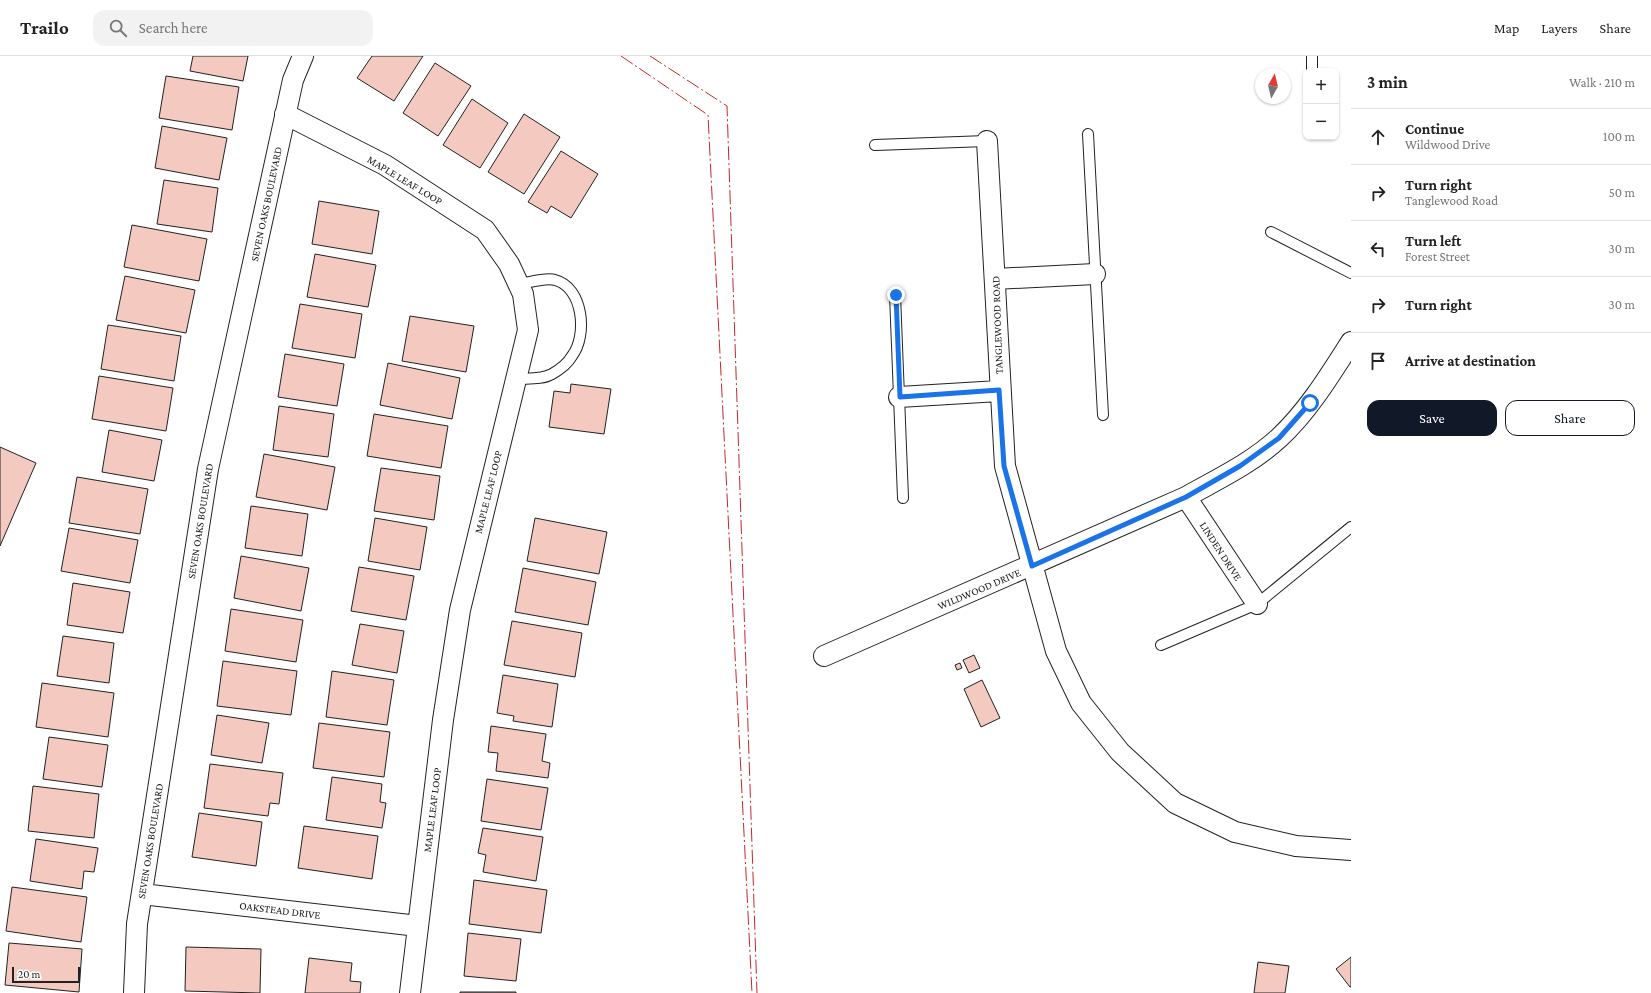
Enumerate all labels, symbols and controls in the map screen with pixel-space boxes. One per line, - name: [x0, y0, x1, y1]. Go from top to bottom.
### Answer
- search box: [93, 10, 373, 46]
- text: Trailo: [20, 17, 69, 38]
- icon: search: [107, 17, 129, 39]
- text: Search here: [139, 20, 208, 36]
- text: Map: [1494, 20, 1519, 36]
- text: Layers: [1541, 20, 1578, 36]
- text: Share: [1600, 20, 1631, 36]
- north arrow: [1255, 68, 1291, 104]
- map controls: [1303, 68, 1339, 140]
- button: +: [1303, 68, 1339, 104]
- text: 3 min: [1367, 73, 1408, 92]
- text: Walk · 210 m: [1569, 75, 1635, 90]
- button: −: [1303, 104, 1339, 140]
- text: Continue: [1405, 121, 1464, 137]
- icon: ahead: [1367, 126, 1389, 148]
- text: 100 m: [1603, 129, 1635, 144]
- text: Wildwood Drive: [1405, 137, 1490, 152]
- street label: SEVEN OAKS BOULEVARD: [248, 146, 284, 262]
- street label: MAPLE LEAF LOOP: [365, 153, 445, 207]
- text: Turn right: [1405, 177, 1472, 193]
- icon: right: [1367, 182, 1389, 204]
- text: 50 m: [1609, 185, 1635, 200]
- text: Tanglewood Road: [1405, 193, 1498, 208]
- text: Turn left: [1405, 233, 1461, 249]
- icon: left: [1367, 238, 1389, 260]
- text: 30 m: [1609, 241, 1635, 256]
- text: Forest Street: [1405, 249, 1470, 264]
- street label: TANGLEWOOD ROAD: [989, 276, 1005, 374]
- route end: [887, 286, 905, 304]
- icon: right: [1367, 294, 1389, 316]
- text: Turn right: [1405, 297, 1472, 313]
- text: 30 m: [1609, 297, 1635, 312]
- icon: arrive: [1367, 350, 1389, 372]
- text: Arrive at destination: [1405, 353, 1536, 369]
- route start: [1301, 394, 1319, 412]
- button: Save: [1367, 400, 1497, 436]
- button: Share: [1505, 400, 1635, 436]
- street label: MAPLE LEAF LOOP: [472, 449, 504, 535]
- street label: SEVEN OAKS BOULEVARD: [185, 462, 215, 580]
- street label: LINDEN DRIVE: [1198, 519, 1244, 583]
- street label: WILDWOOD DRIVE: [936, 566, 1022, 612]
- street label: MAPLE LEAF LOOP: [421, 766, 443, 853]
- street label: SEVEN OAKS BOULEVARD: [135, 782, 165, 900]
- street label: OAKSTEAD DRIVE: [239, 899, 321, 921]
- scale bar: [12, 965, 80, 984]
- text: 20 m: [18, 968, 40, 980]

